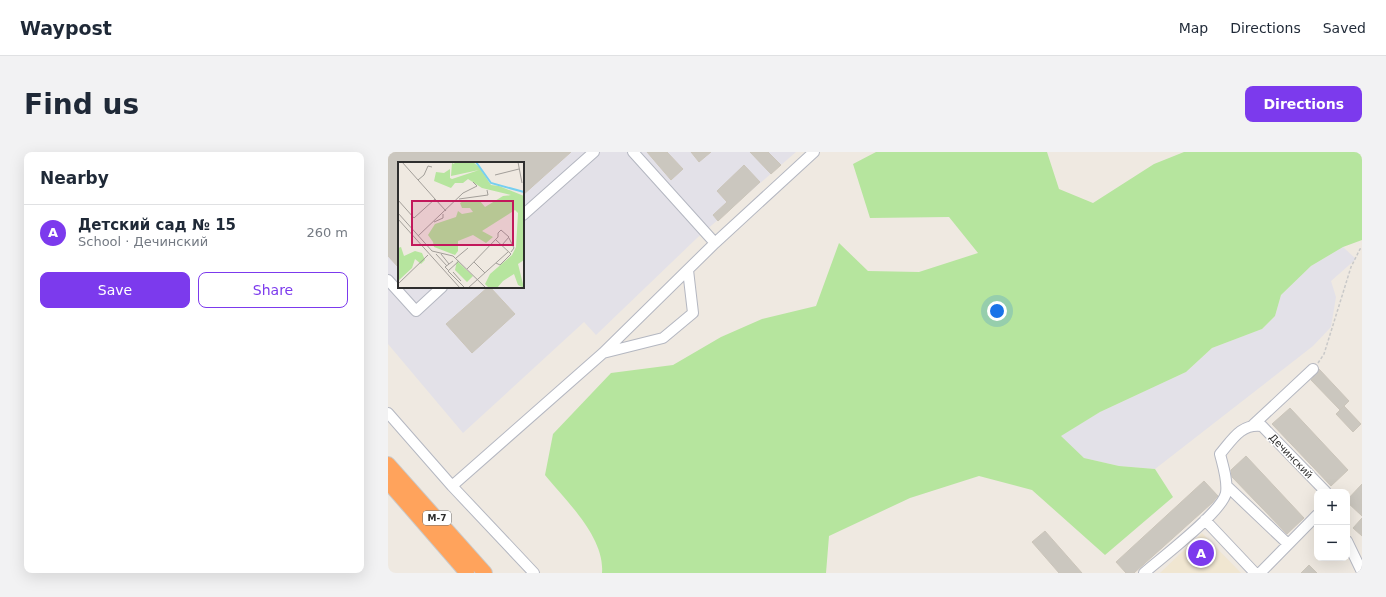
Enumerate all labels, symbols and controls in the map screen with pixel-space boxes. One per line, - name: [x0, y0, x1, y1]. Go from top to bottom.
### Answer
- text: Waypost: [20, 17, 112, 39]
- text: Map: [1179, 20, 1208, 36]
- text: Directions: [1230, 20, 1301, 36]
- text: Saved: [1323, 20, 1366, 36]
- button: Directions: [1245, 86, 1362, 122]
- text: Find us: [24, 88, 139, 121]
- inset map: [398, 162, 524, 288]
- text: Nearby: [40, 168, 109, 188]
- text: Детский сад № 15: [78, 216, 236, 234]
- text: A: [48, 225, 58, 240]
- text: 260 m: [306, 225, 348, 240]
- text: School · Дечинский: [78, 234, 208, 249]
- button: Save: [40, 272, 190, 308]
- button: Share: [198, 272, 348, 308]
- your location: [987, 301, 1007, 321]
- street label: Дечинский: [1267, 432, 1315, 480]
- map controls: [1314, 489, 1350, 561]
- button: +: [1314, 489, 1350, 525]
- road number: М-7: [423, 511, 451, 525]
- button: −: [1314, 525, 1350, 561]
- pin: A: [1188, 538, 1214, 568]

